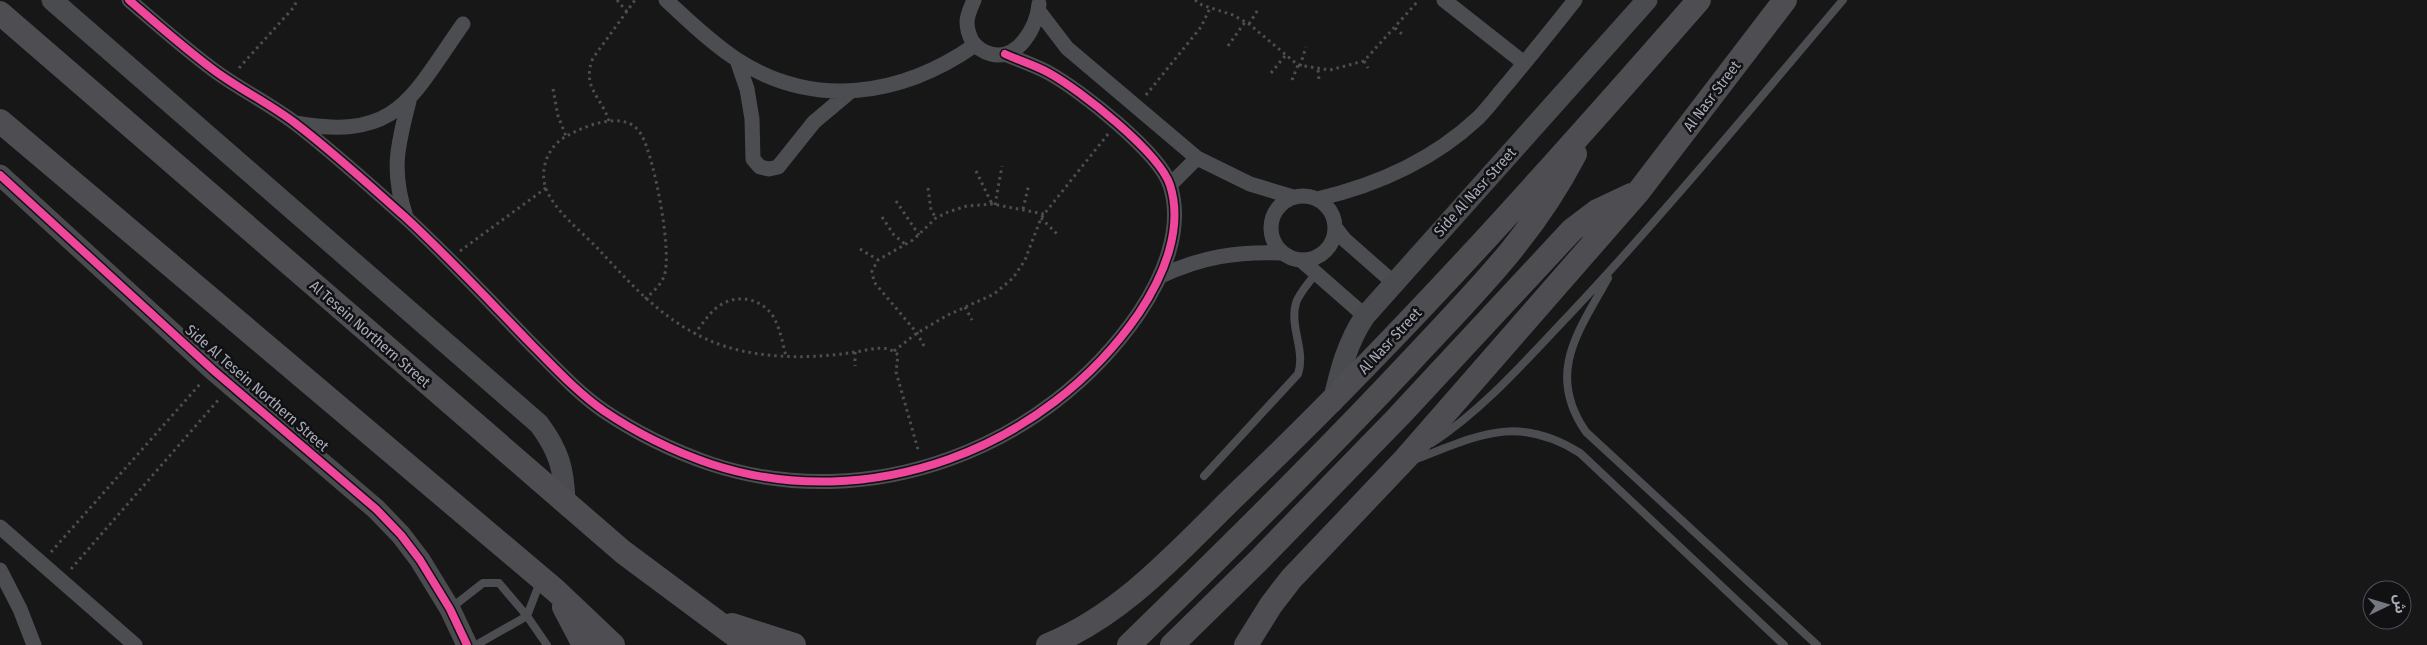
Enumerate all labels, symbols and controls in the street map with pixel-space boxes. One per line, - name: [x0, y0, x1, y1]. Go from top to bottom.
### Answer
- street label: Al Nasr Street: [1680, 57, 1744, 135]
- street label: Side Al Nasr Street: [1430, 144, 1520, 240]
- street label: Al Tesein Northern Street: [306, 277, 434, 391]
- street label: Al Nasr Street: [1355, 304, 1425, 378]
- street label: Side Al Tesein Northern Street: [182, 321, 332, 455]
- north arrow: [2362, 580, 2412, 630]
- text: ش: [2390, 594, 2409, 614]

